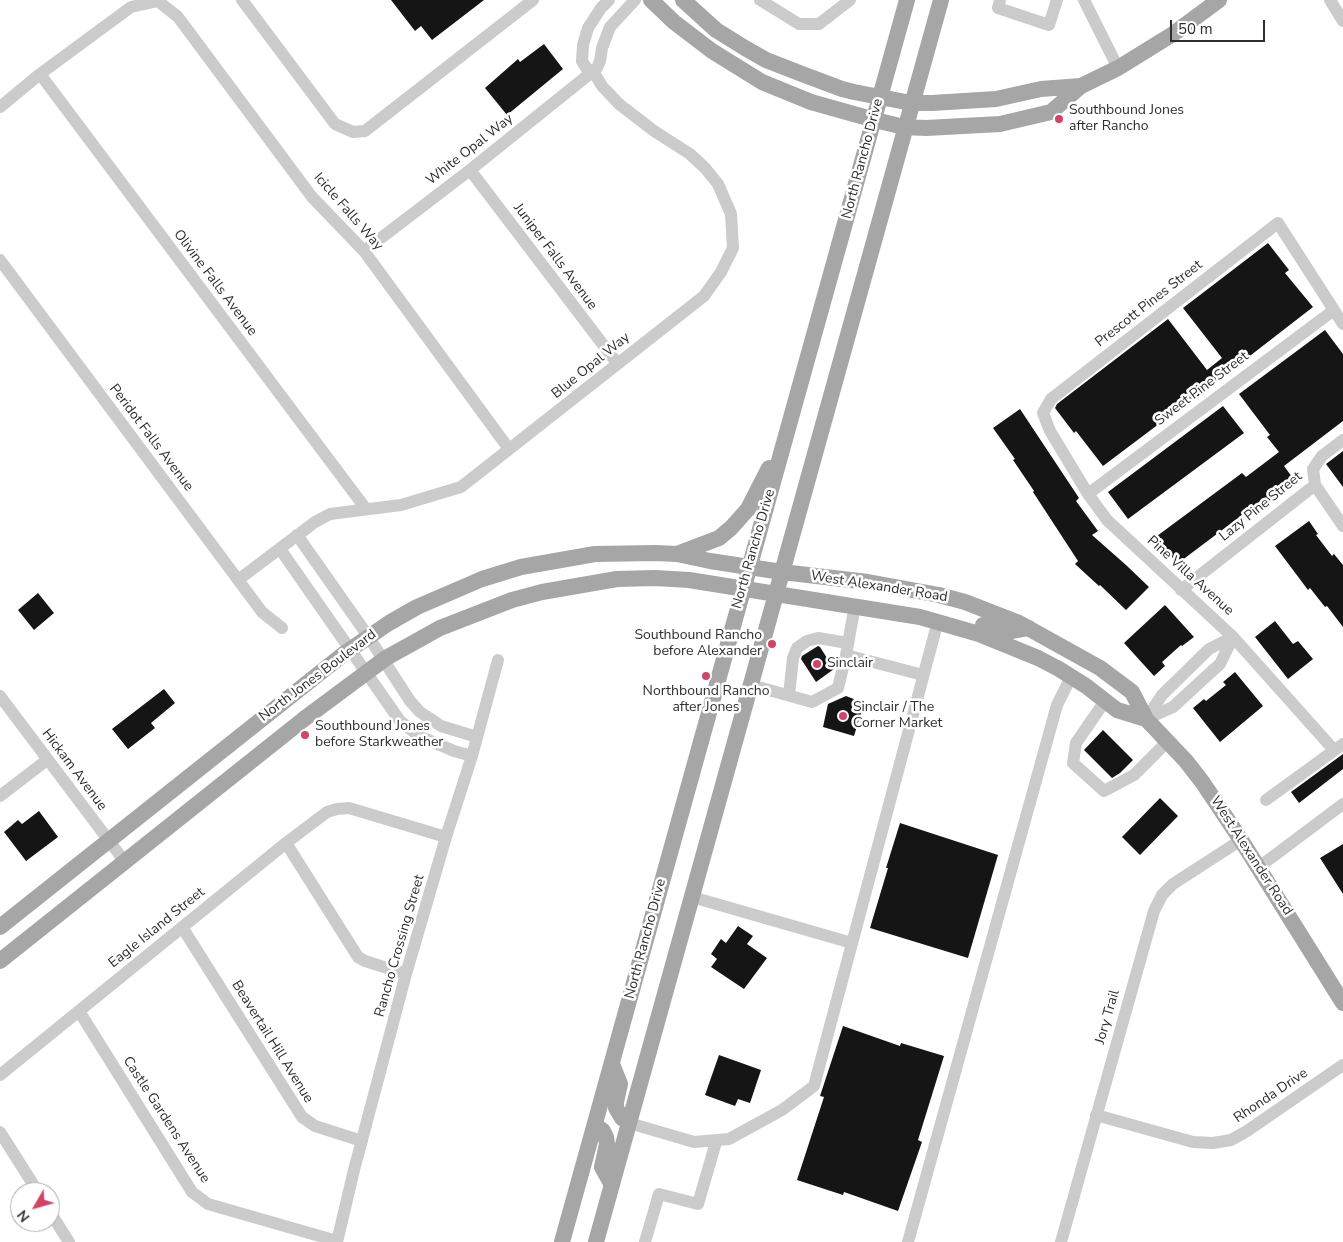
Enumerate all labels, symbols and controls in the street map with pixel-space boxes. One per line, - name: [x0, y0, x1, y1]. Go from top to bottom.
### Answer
- scale bar: [1173, 10, 1268, 42]
- text: 50 m: [1178, 19, 1213, 39]
- street label: North Rancho Drive: [839, 97, 887, 221]
- place label: Southbound Jones after Rancho: [1069, 103, 1184, 136]
- street label: White Opal Way: [423, 111, 517, 189]
- marker: Southbound Jones after Rancho: [1053, 113, 1065, 125]
- street label: Icicle Falls Way: [310, 170, 386, 254]
- street label: Juniper Falls Avenue: [510, 201, 600, 313]
- street label: Olivine Falls Avenue: [170, 227, 260, 339]
- street label: Prescott Pines Street: [1092, 257, 1206, 351]
- street label: Blue Opal Way: [549, 329, 633, 403]
- street label: Sweet Pine Street: [1152, 348, 1252, 430]
- street label: Peridot Falls Avenue: [105, 381, 197, 495]
- street label: Lazy Pine Street: [1216, 469, 1306, 545]
- street label: North Rancho Drive: [729, 487, 779, 611]
- street label: Pine Villa Avenue: [1143, 533, 1237, 619]
- street label: West Alexander Road: [809, 568, 949, 606]
- street label: North Jones Boulevard: [256, 627, 380, 725]
- place label: Southbound Rancho before Alexander: [634, 628, 762, 660]
- marker: Southbound Rancho before Alexander: [766, 638, 778, 650]
- place label: Sinclair: [827, 656, 873, 672]
- marker: Sinclair: [811, 658, 823, 670]
- marker: Northbound Rancho after Jones: [700, 670, 712, 682]
- place label: Northbound Rancho after Jones: [643, 684, 769, 716]
- place label: Sinclair / The Corner Market: [853, 700, 942, 732]
- marker: Sinclair / The Corner Market: [837, 710, 849, 722]
- place label: Southbound Jones before Starkweather: [315, 719, 443, 752]
- street label: Hickam Avenue: [38, 726, 110, 814]
- marker: Southbound Jones before Starkweather: [299, 729, 311, 741]
- street label: West Alexander Road: [1206, 793, 1296, 919]
- street label: Rancho Crossing Street: [372, 873, 428, 1019]
- street label: North Rancho Drive: [622, 877, 670, 1001]
- street label: Eagle Island Street: [106, 884, 208, 972]
- street label: Beavertail Hill Avenue: [228, 978, 316, 1106]
- street label: Jory Trail: [1092, 988, 1124, 1046]
- street label: Castle Gardens Avenue: [119, 1054, 213, 1186]
- street label: Rhonda Drive: [1231, 1065, 1311, 1127]
- north arrow: [10, 1182, 60, 1232]
- text: N: [13, 1206, 34, 1226]

